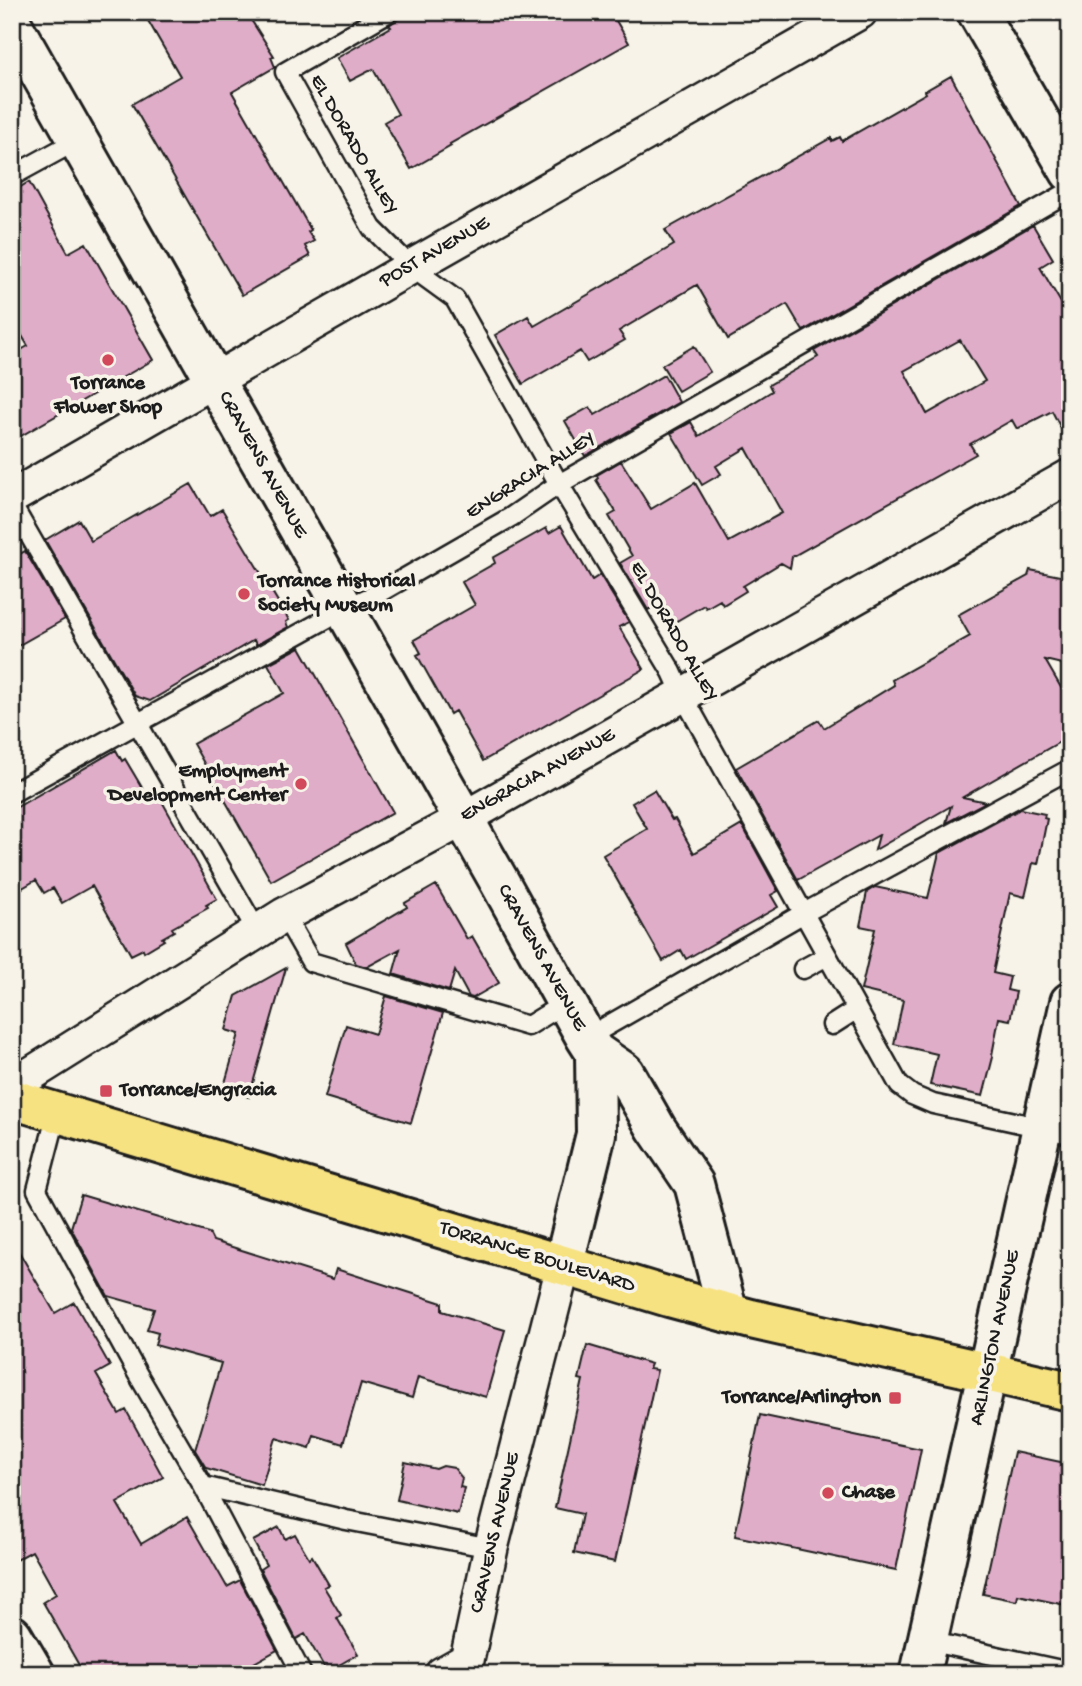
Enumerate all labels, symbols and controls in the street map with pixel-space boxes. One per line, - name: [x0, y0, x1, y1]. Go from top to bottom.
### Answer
- street label: EL DORADO ALLEY: [303, 71, 403, 219]
- street label: POST AVENUE: [375, 211, 495, 295]
- marker: Torrance Flower Shop: [100, 352, 116, 368]
- place label: Torrance Flower Shop: [53, 372, 163, 421]
- street label: CRAVENS AVENUE: [211, 387, 313, 544]
- street label: ENGRACIA ALLEY: [462, 426, 600, 526]
- street label: EL DORADO ALLEY: [623, 558, 723, 706]
- place label: Torrance Historical Society Museum: [256, 570, 416, 619]
- marker: Torrance Historical Society Museum: [236, 586, 252, 602]
- street label: ENGRACIA AVENUE: [456, 723, 621, 829]
- place label: Employment Development Center: [106, 760, 290, 809]
- marker: Employment Development Center: [293, 776, 309, 792]
- street label: CRAVENS AVENUE: [490, 880, 592, 1037]
- place label: Torrance/Engracia: [118, 1079, 277, 1104]
- marker: Torrance/Engracia: [98, 1083, 114, 1099]
- street label: TORRANCE BOULEVARD: [435, 1216, 638, 1300]
- street label: ARLINGTON AVENUE: [965, 1247, 1027, 1428]
- place label: Torrance/Arlington: [720, 1386, 882, 1411]
- marker: Torrance/Arlington: [887, 1390, 903, 1406]
- street label: CRAVENS AVENUE: [465, 1449, 527, 1616]
- place label: Chase: [841, 1481, 896, 1506]
- marker: Chase: [820, 1485, 836, 1501]

